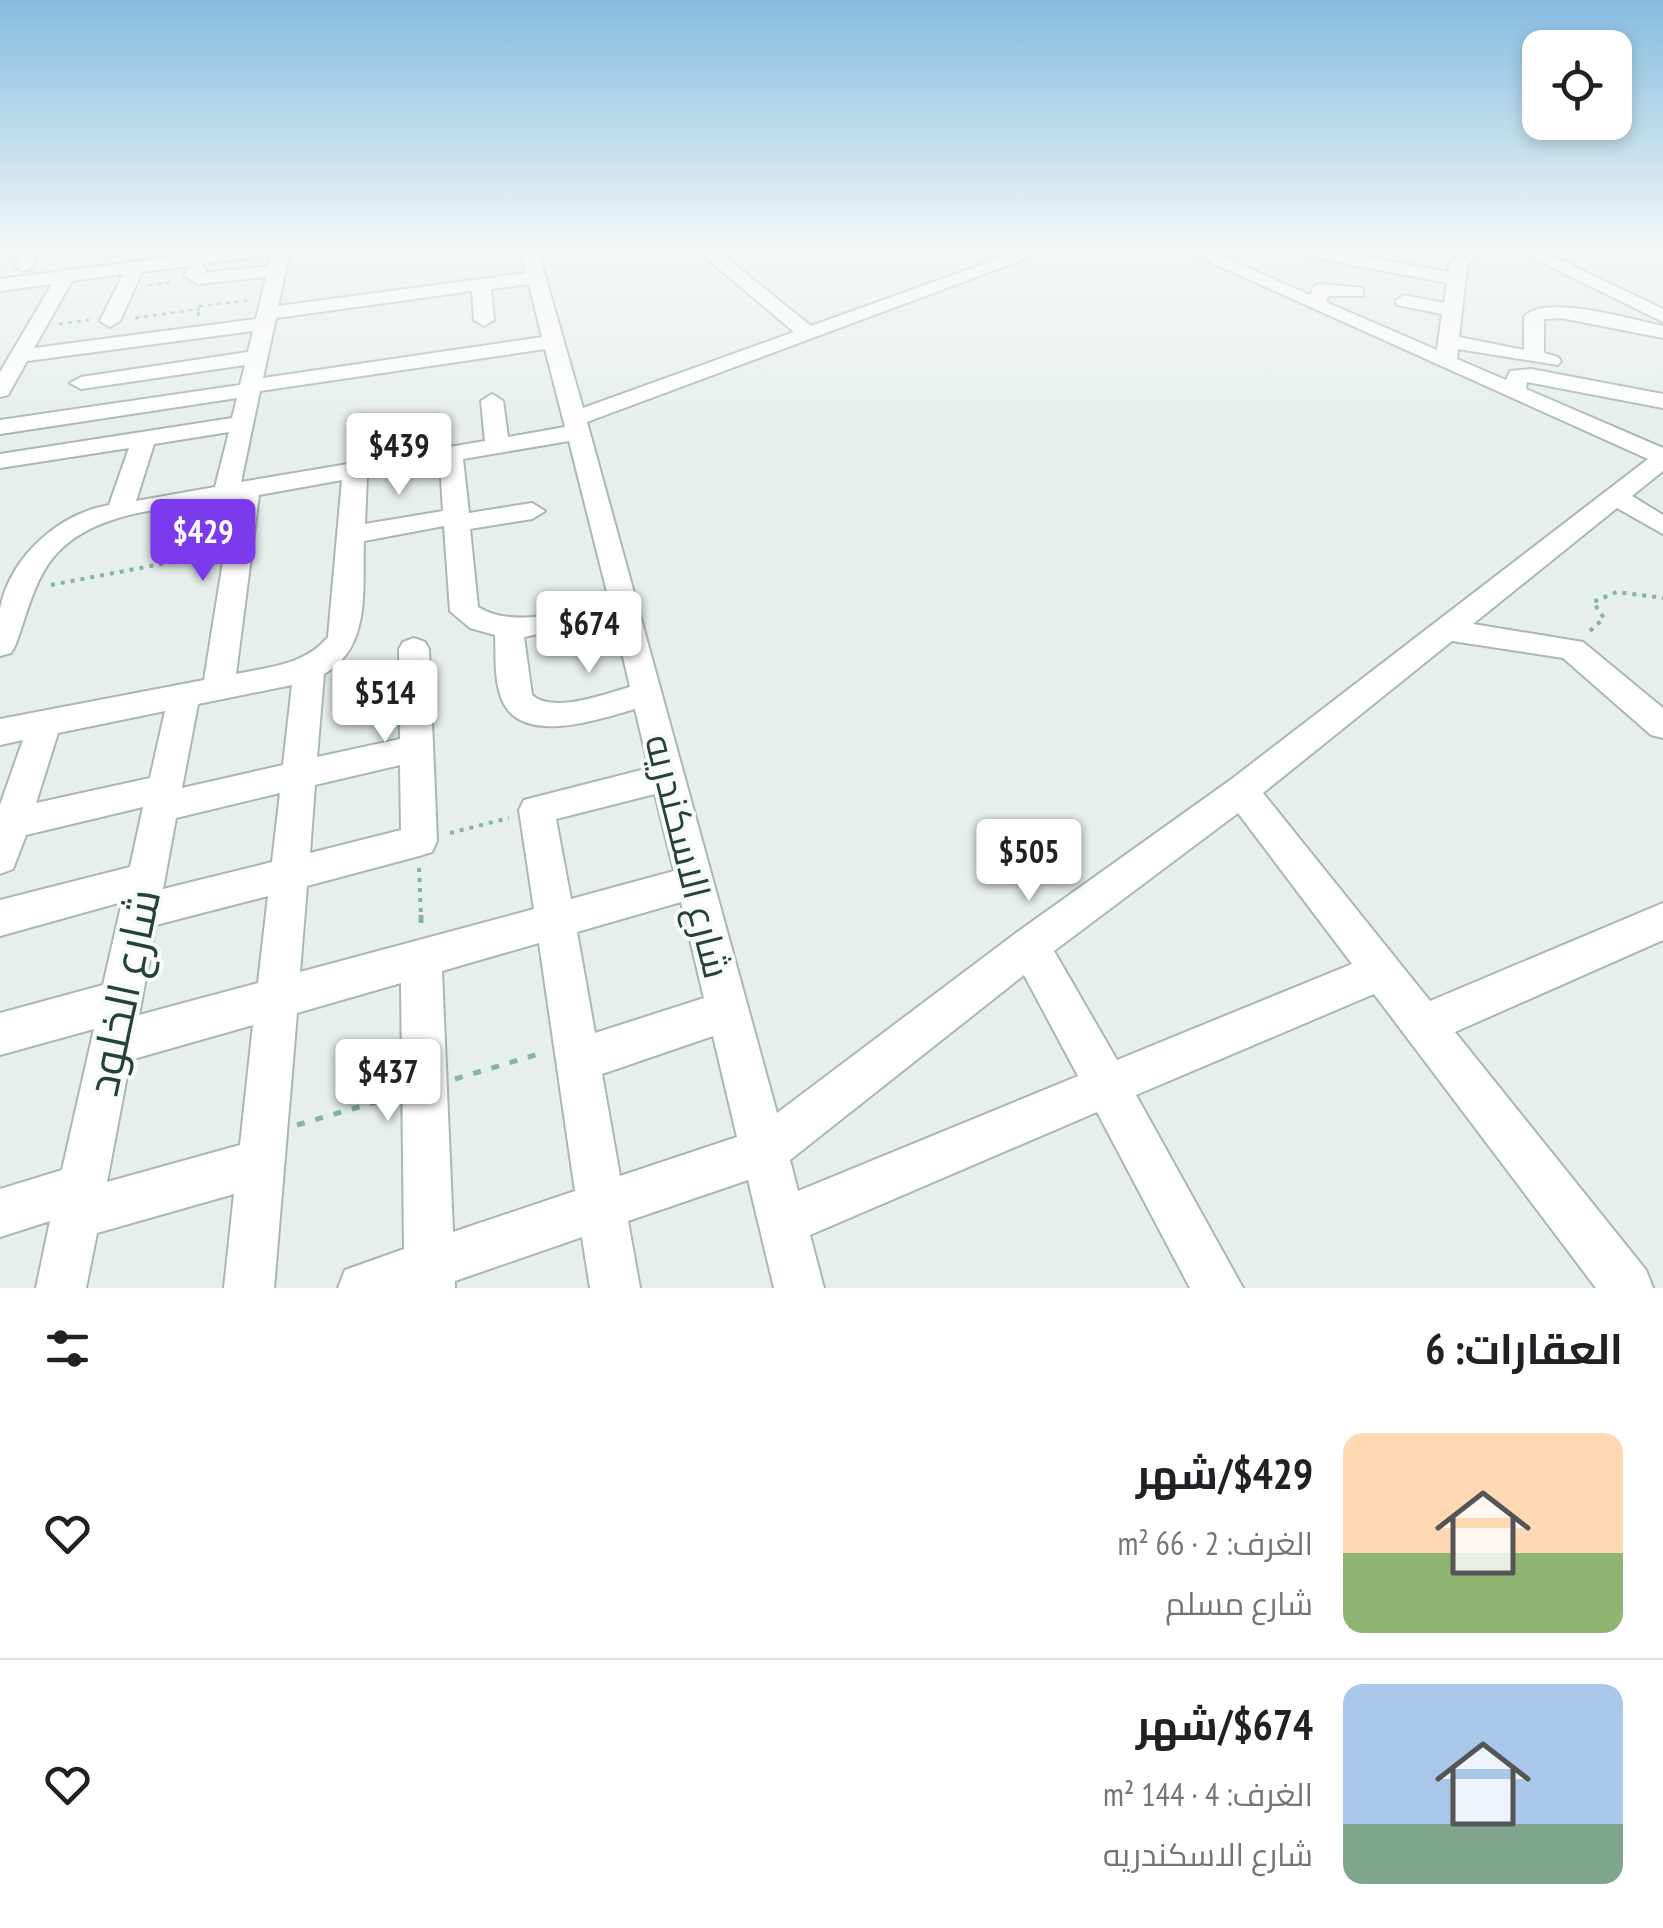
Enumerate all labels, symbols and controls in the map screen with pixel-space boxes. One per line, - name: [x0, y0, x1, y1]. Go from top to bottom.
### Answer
- map controls: [1522, 30, 1632, 140]
- button: locate: [1522, 30, 1632, 140]
- pin: $439: [340, 413, 458, 498]
- text: $439: [368, 424, 430, 466]
- pin: $429: [144, 499, 262, 584]
- text: $429: [172, 510, 234, 552]
- pin: $674: [530, 591, 648, 676]
- text: $674: [558, 602, 620, 644]
- pin: $514: [326, 660, 444, 745]
- text: $514: [354, 671, 416, 713]
- street label: شارع الاسكندريه: [633, 729, 743, 983]
- pin: $505: [970, 819, 1088, 904]
- text: $505: [998, 830, 1060, 872]
- street label: شارع الخلود: [72, 883, 175, 1101]
- pin: $437: [329, 1039, 447, 1124]
- text: $437: [357, 1050, 419, 1092]
- icon: filters: [40, 1321, 95, 1376]
- text: العقارات: 6: [1425, 1321, 1623, 1376]
- text: $429/شهر: [1136, 1446, 1313, 1501]
- icon: home: [1423, 1473, 1543, 1593]
- icon: heart: [40, 1506, 95, 1561]
- text: الغرف: 2 · 66 m²: [1117, 1522, 1313, 1564]
- text: شارع مسلم: [1165, 1582, 1313, 1624]
- text: $674/شهر: [1136, 1697, 1313, 1752]
- icon: home: [1423, 1724, 1543, 1844]
- icon: heart: [40, 1757, 95, 1812]
- text: الغرف: 4 · 144 m²: [1103, 1773, 1313, 1815]
- text: شارع الاسكندريه: [1103, 1833, 1313, 1875]

